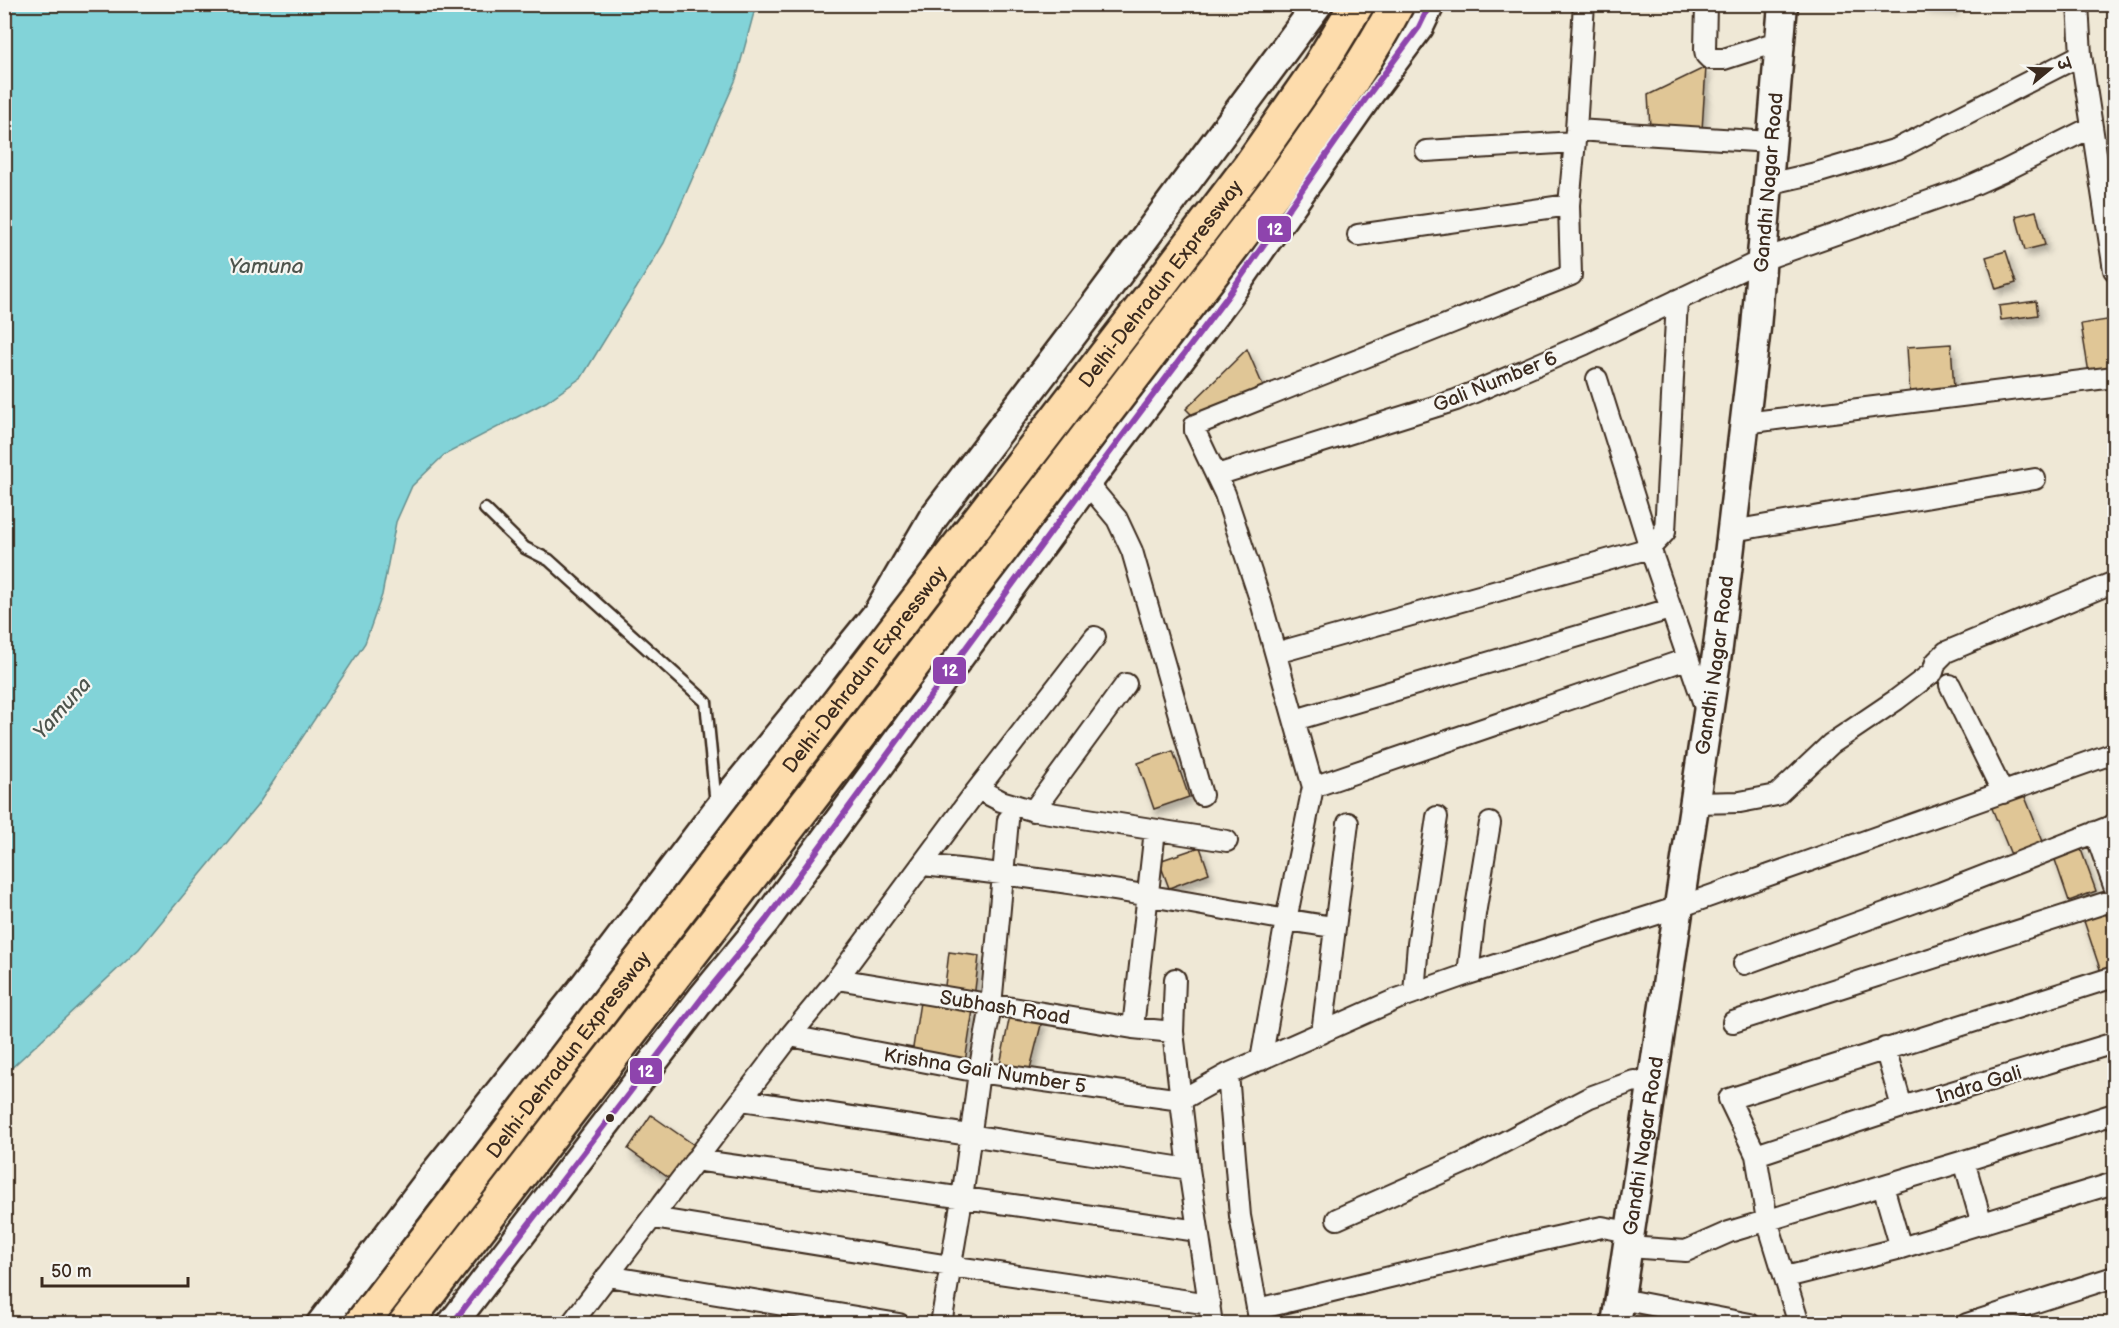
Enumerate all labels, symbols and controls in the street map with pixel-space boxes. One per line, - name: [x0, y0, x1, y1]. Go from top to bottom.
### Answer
- north arrow: [2020, 39, 2080, 99]
- text: उ: [2051, 55, 2074, 74]
- street label: Gandhi Nagar Road: [1750, 92, 1789, 273]
- street label: Delhi-Dehradun Expressway: [1074, 176, 1248, 393]
- line badge: 12: [1257, 215, 1292, 243]
- text: 12: [1267, 221, 1284, 240]
- water label: Yamuna: [228, 254, 304, 279]
- street label: Gali Number 6: [1430, 346, 1561, 418]
- street label: Delhi-Dehradun Expressway: [778, 561, 952, 778]
- street label: Gandhi Nagar Road: [1691, 575, 1739, 757]
- line badge: 12: [932, 656, 967, 685]
- text: 12: [942, 662, 959, 681]
- water label: Yamuna: [28, 672, 97, 745]
- street label: Delhi-Dehradun Expressway: [482, 947, 656, 1163]
- street label: Subhash Road: [938, 986, 1072, 1030]
- street label: Krishna Gali Number 5: [882, 1043, 1088, 1099]
- street label: Gandhi Nagar Road: [1618, 1055, 1669, 1237]
- line badge: 12: [629, 1057, 663, 1085]
- street label: Indra Gali: [1934, 1061, 2025, 1109]
- text: 12: [638, 1063, 655, 1082]
- unlabelled marker: [604, 1112, 616, 1124]
- scale bar: [42, 1250, 188, 1288]
- text: 50 m: [51, 1261, 92, 1282]

